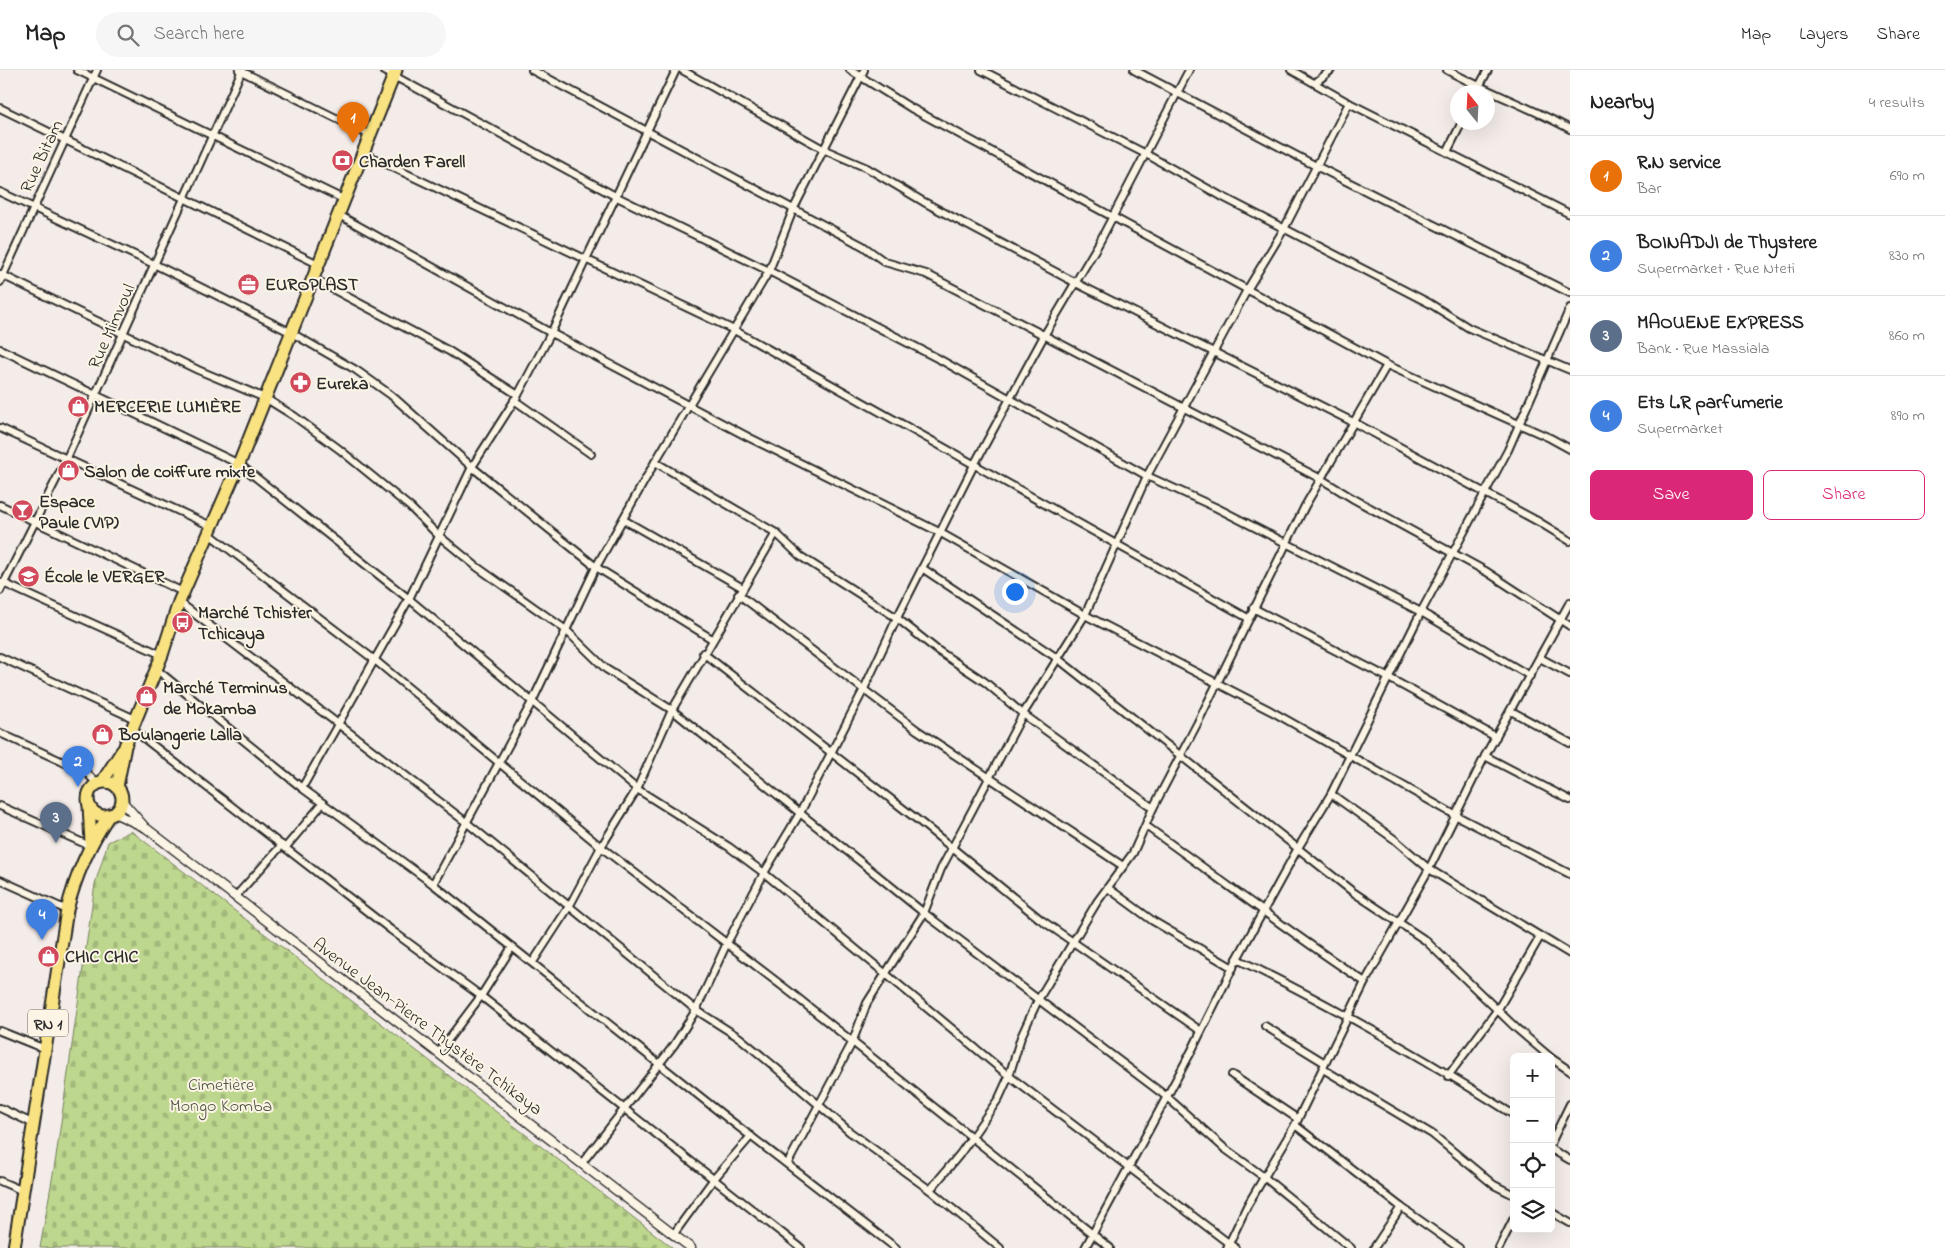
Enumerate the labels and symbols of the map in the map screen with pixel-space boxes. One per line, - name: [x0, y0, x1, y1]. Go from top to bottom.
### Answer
- north arrow: [1450, 85, 1495, 130]
- pin: 1: [337, 102, 369, 143]
- street label: Rue Bitam: [15, 116, 71, 198]
- bank icon: Charden Farell: [331, 149, 355, 173]
- place label: Charden Farell: [359, 150, 465, 176]
- office icon: EUROPLAST: [237, 272, 261, 296]
- place label: EUROPLAST: [265, 273, 359, 299]
- street label: Rue Mimvoul: [83, 280, 143, 373]
- pharmacy icon: Eureka: [288, 371, 312, 395]
- place label: Eureka: [316, 372, 369, 398]
- shop icon: MERCERIE LUMIÈRE: [66, 394, 90, 418]
- place label: MERCERIE LUMIÈRE: [94, 395, 241, 421]
- shop icon: Salon de coiffure mixte: [56, 459, 80, 483]
- place label: Salon de coiffure mixte: [84, 460, 256, 486]
- place label: Espace Paule (VIP): [39, 490, 120, 537]
- bar icon: Espace Paule (VIP): [11, 499, 35, 523]
- school or university icon: École le VERGER: [16, 564, 40, 588]
- place label: École le VERGER: [44, 565, 166, 591]
- your location: [1002, 579, 1028, 605]
- place label: Marché Tchister Tchicaya: [198, 601, 312, 649]
- bus stop icon: Marché Tchister Tchicaya: [170, 610, 194, 634]
- place label: Marché Terminus de Mokamba: [163, 676, 288, 723]
- shop icon: Marché Terminus de Mokamba: [135, 685, 159, 709]
- shop icon: Boulangerie Lalla: [91, 722, 115, 746]
- place label: Boulangerie Lalla: [118, 723, 242, 750]
- pin: 2: [62, 746, 94, 787]
- pin: 3: [40, 802, 72, 843]
- pin: 4: [26, 899, 58, 940]
- street label: Avenue Jean-Pierre Thystère Tchikaya: [306, 932, 547, 1123]
- shop icon: CHIC CHIC: [37, 944, 61, 968]
- place label: CHIC CHIC: [65, 945, 139, 971]
- road number: RN 1: [28, 1010, 68, 1036]
- park label: Cimetière Mongo Komba: [170, 1073, 272, 1121]

